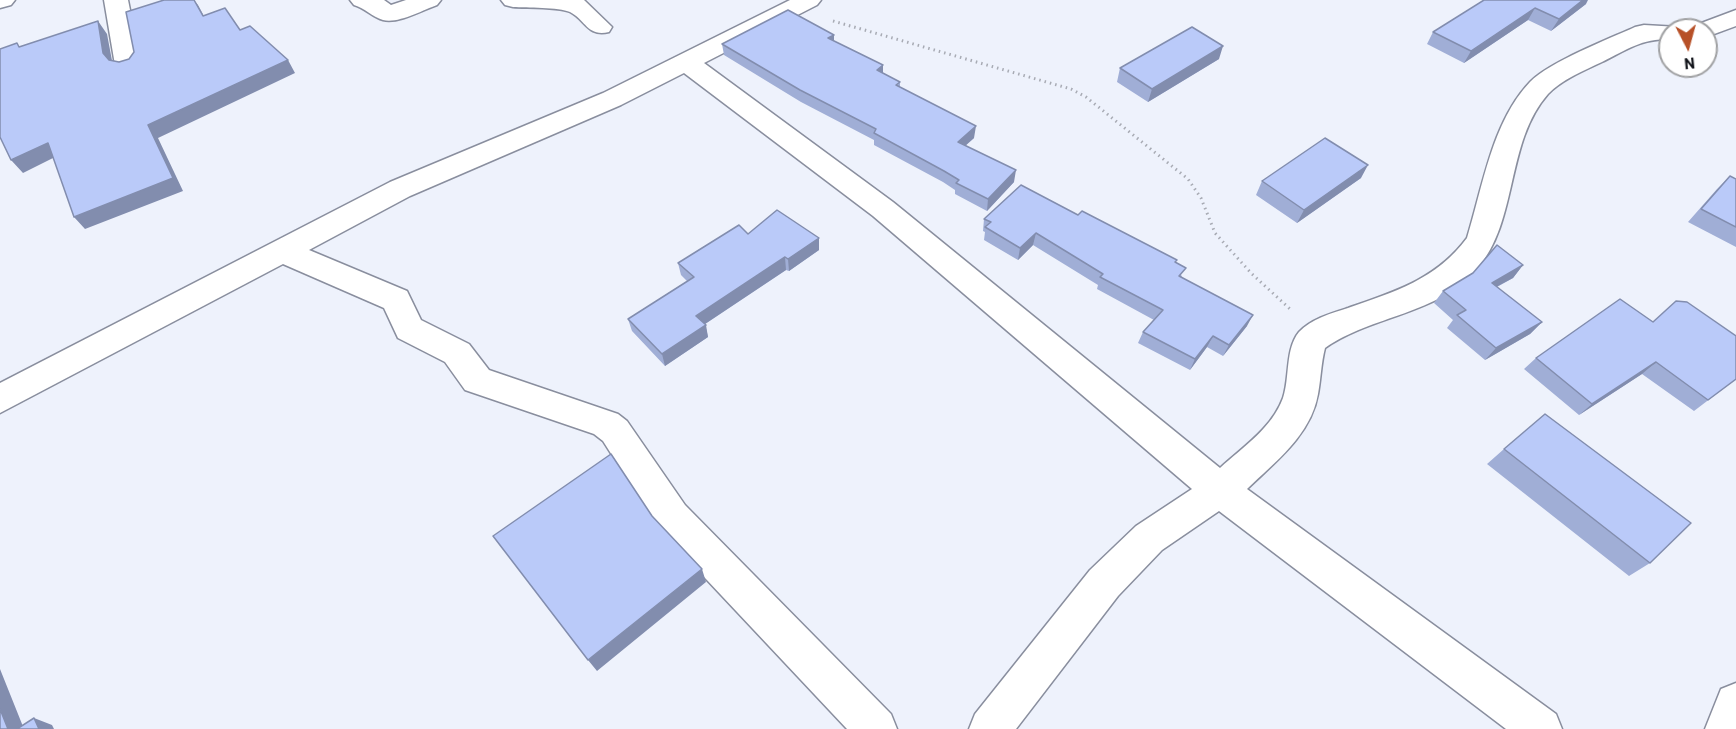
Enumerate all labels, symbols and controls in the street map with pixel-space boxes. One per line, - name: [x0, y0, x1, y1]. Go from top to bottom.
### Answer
- north arrow: [1658, 18, 1718, 78]
- text: N: [1683, 54, 1696, 74]

